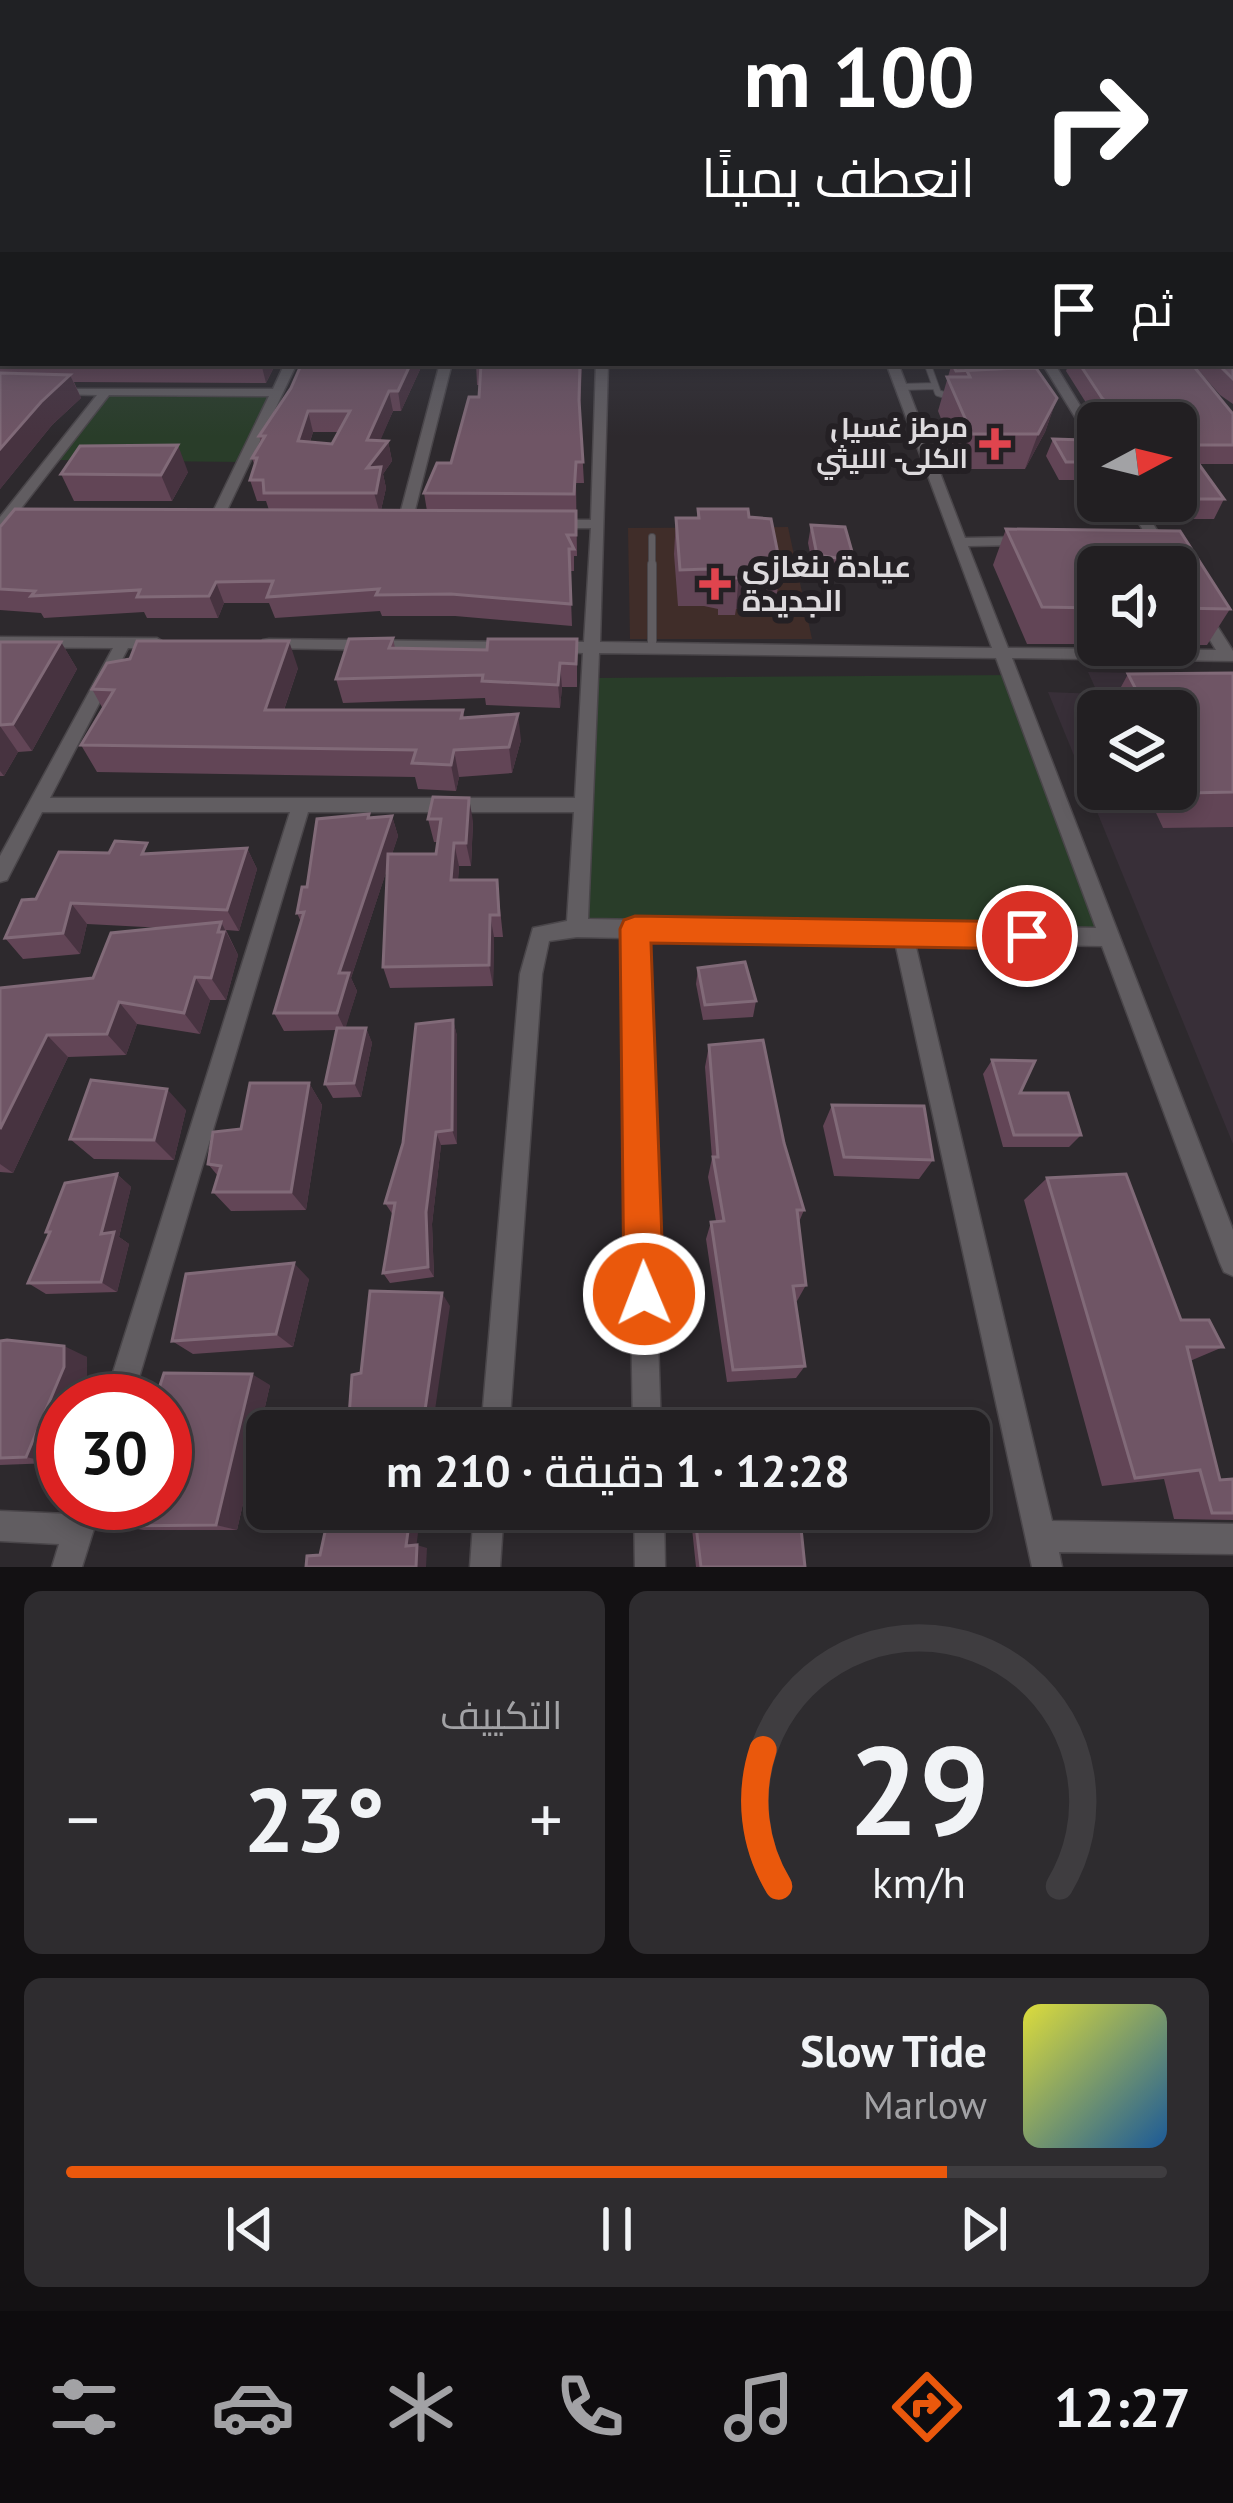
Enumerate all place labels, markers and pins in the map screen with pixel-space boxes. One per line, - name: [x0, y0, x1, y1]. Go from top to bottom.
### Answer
- place label: مرطز غسيل الكلى- الليثي: [816, 410, 968, 481]
- marker: مرطز غسيل الكلى- الليثي: [979, 428, 1011, 460]
- place label: عيادة بنغازي الجديدة: [742, 546, 911, 619]
- marker: عيادة بنغازي الجديدة: [699, 568, 731, 600]
- pin: [976, 885, 1078, 987]

